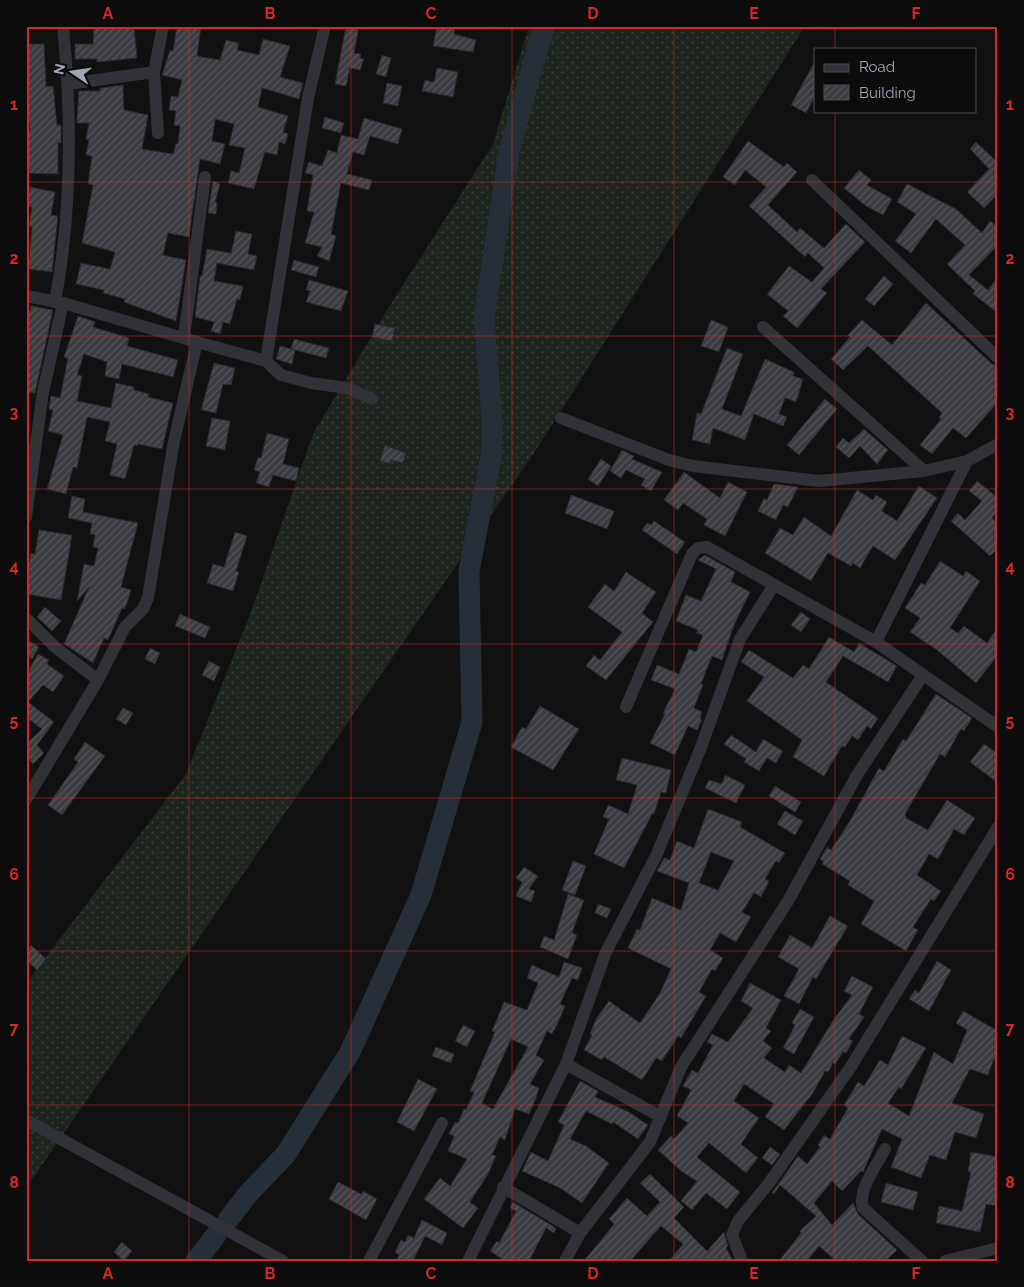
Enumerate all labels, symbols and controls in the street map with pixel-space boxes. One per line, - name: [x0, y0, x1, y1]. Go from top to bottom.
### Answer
- text: A: [103, 4, 114, 23]
- text: B: [265, 4, 276, 23]
- text: C: [426, 4, 437, 23]
- text: D: [587, 4, 599, 23]
- text: E: [749, 4, 759, 23]
- text: F: [911, 4, 921, 23]
- north arrow: [48, 48, 98, 98]
- legend: [814, 48, 976, 112]
- text: Road: [859, 58, 895, 76]
- text: N: [50, 62, 68, 76]
- text: Building: [859, 84, 916, 102]
- text: 1: [10, 95, 18, 114]
- text: 1: [1006, 95, 1014, 114]
- text: 2: [9, 249, 19, 268]
- text: 2: [1005, 249, 1015, 268]
- text: 3: [10, 403, 19, 422]
- text: 3: [1006, 403, 1015, 422]
- text: 4: [9, 557, 19, 576]
- text: 4: [1005, 557, 1015, 576]
- text: 5: [10, 711, 19, 730]
- text: 5: [1006, 711, 1015, 730]
- text: 6: [9, 865, 19, 884]
- text: 6: [1005, 865, 1015, 884]
- text: 7: [10, 1019, 19, 1038]
- text: 7: [1006, 1019, 1015, 1038]
- text: 8: [9, 1173, 19, 1192]
- text: 8: [1005, 1173, 1015, 1192]
- text: A: [103, 1264, 114, 1283]
- text: B: [265, 1264, 276, 1283]
- text: C: [426, 1264, 437, 1283]
- text: D: [587, 1264, 599, 1283]
- text: E: [749, 1264, 759, 1283]
- text: F: [911, 1264, 921, 1283]

